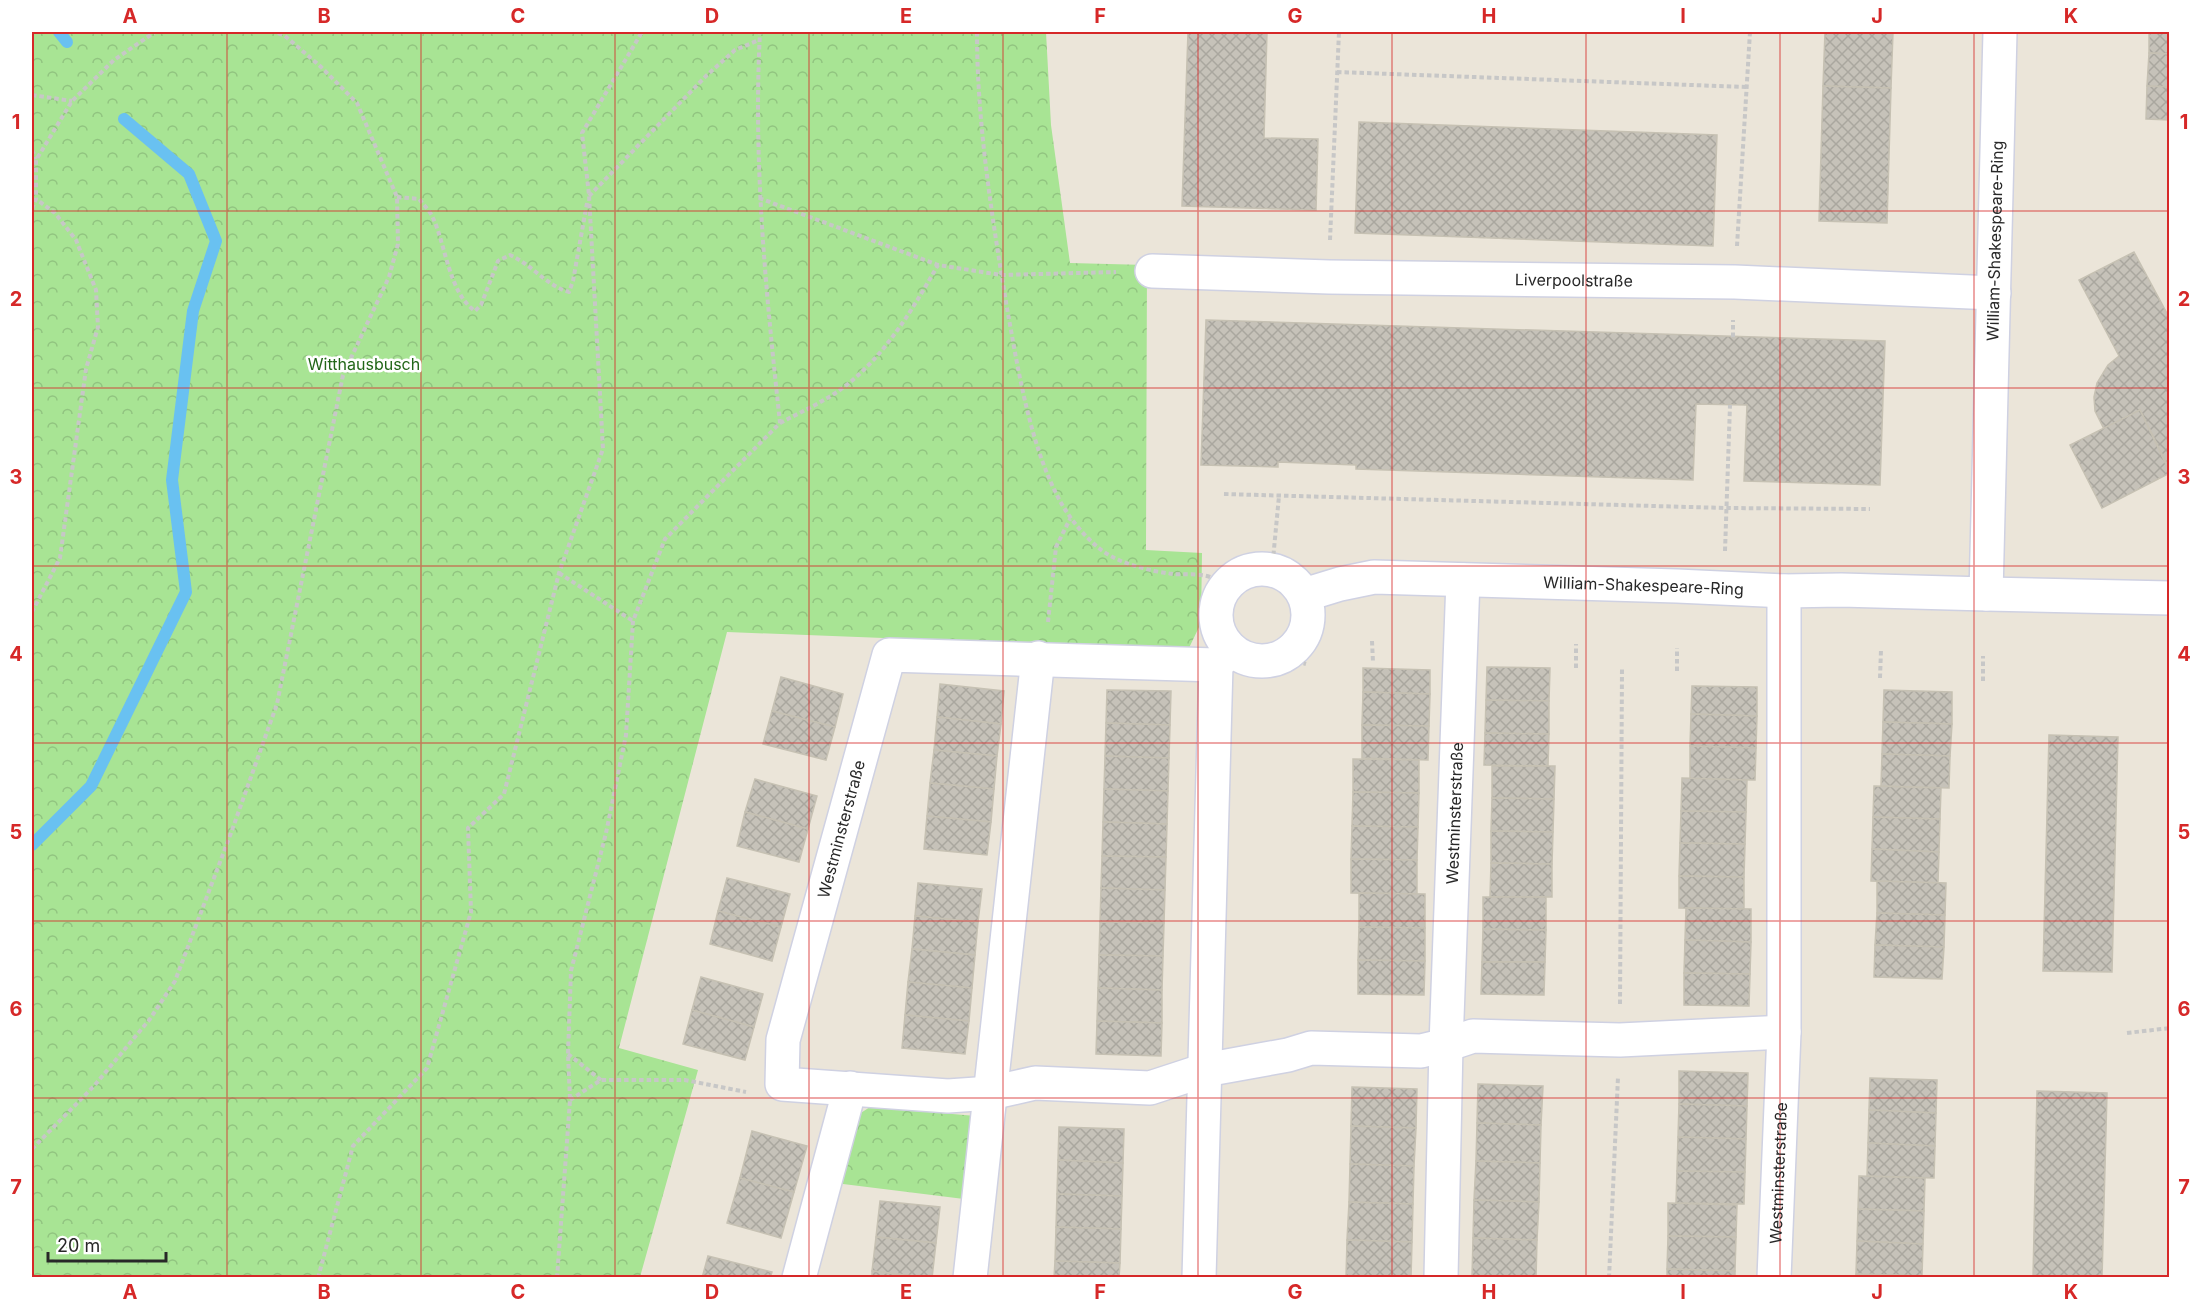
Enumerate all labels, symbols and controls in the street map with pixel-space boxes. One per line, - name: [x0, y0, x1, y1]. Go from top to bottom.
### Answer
- text: A: [123, 4, 138, 28]
- text: B: [317, 4, 331, 28]
- text: C: [511, 4, 525, 28]
- text: D: [705, 4, 719, 28]
- text: E: [900, 4, 912, 28]
- text: F: [1094, 4, 1106, 28]
- text: G: [1287, 4, 1303, 28]
- text: H: [1482, 4, 1496, 28]
- text: I: [1680, 4, 1686, 28]
- text: J: [1871, 4, 1883, 28]
- text: K: [2064, 4, 2078, 28]
- text: 1: [12, 110, 20, 134]
- text: 1: [2180, 110, 2188, 134]
- street label: William-Shakespeare-Ring: [1982, 140, 2007, 341]
- street label: Liverpoolstraße: [1515, 269, 1633, 291]
- text: 2: [10, 287, 22, 311]
- text: 2: [2178, 287, 2190, 311]
- park label: Witthausbusch: [308, 354, 420, 374]
- text: 3: [10, 465, 22, 489]
- text: 3: [2178, 465, 2190, 489]
- street label: William-Shakespeare-Ring: [1543, 572, 1744, 599]
- text: 4: [9, 642, 23, 666]
- text: 4: [2177, 642, 2191, 666]
- street label: Westminsterstraße: [1442, 742, 1467, 885]
- street label: Westminsterstraße: [813, 758, 869, 900]
- text: 5: [10, 820, 22, 844]
- text: 5: [2178, 820, 2190, 844]
- text: 6: [10, 997, 23, 1021]
- text: 6: [2178, 997, 2191, 1021]
- street label: Westminsterstraße: [1765, 1102, 1791, 1244]
- text: 7: [10, 1175, 22, 1199]
- text: 7: [2178, 1175, 2190, 1199]
- scale bar: [48, 1225, 166, 1263]
- text: 20 m: [57, 1235, 100, 1256]
- text: A: [123, 1280, 138, 1304]
- text: B: [317, 1280, 331, 1304]
- text: C: [511, 1280, 525, 1304]
- text: D: [705, 1280, 719, 1304]
- text: E: [900, 1280, 912, 1304]
- text: F: [1094, 1280, 1106, 1304]
- text: G: [1287, 1280, 1303, 1304]
- text: H: [1482, 1280, 1496, 1304]
- text: I: [1680, 1280, 1686, 1304]
- text: J: [1871, 1280, 1883, 1304]
- text: K: [2064, 1280, 2078, 1304]

